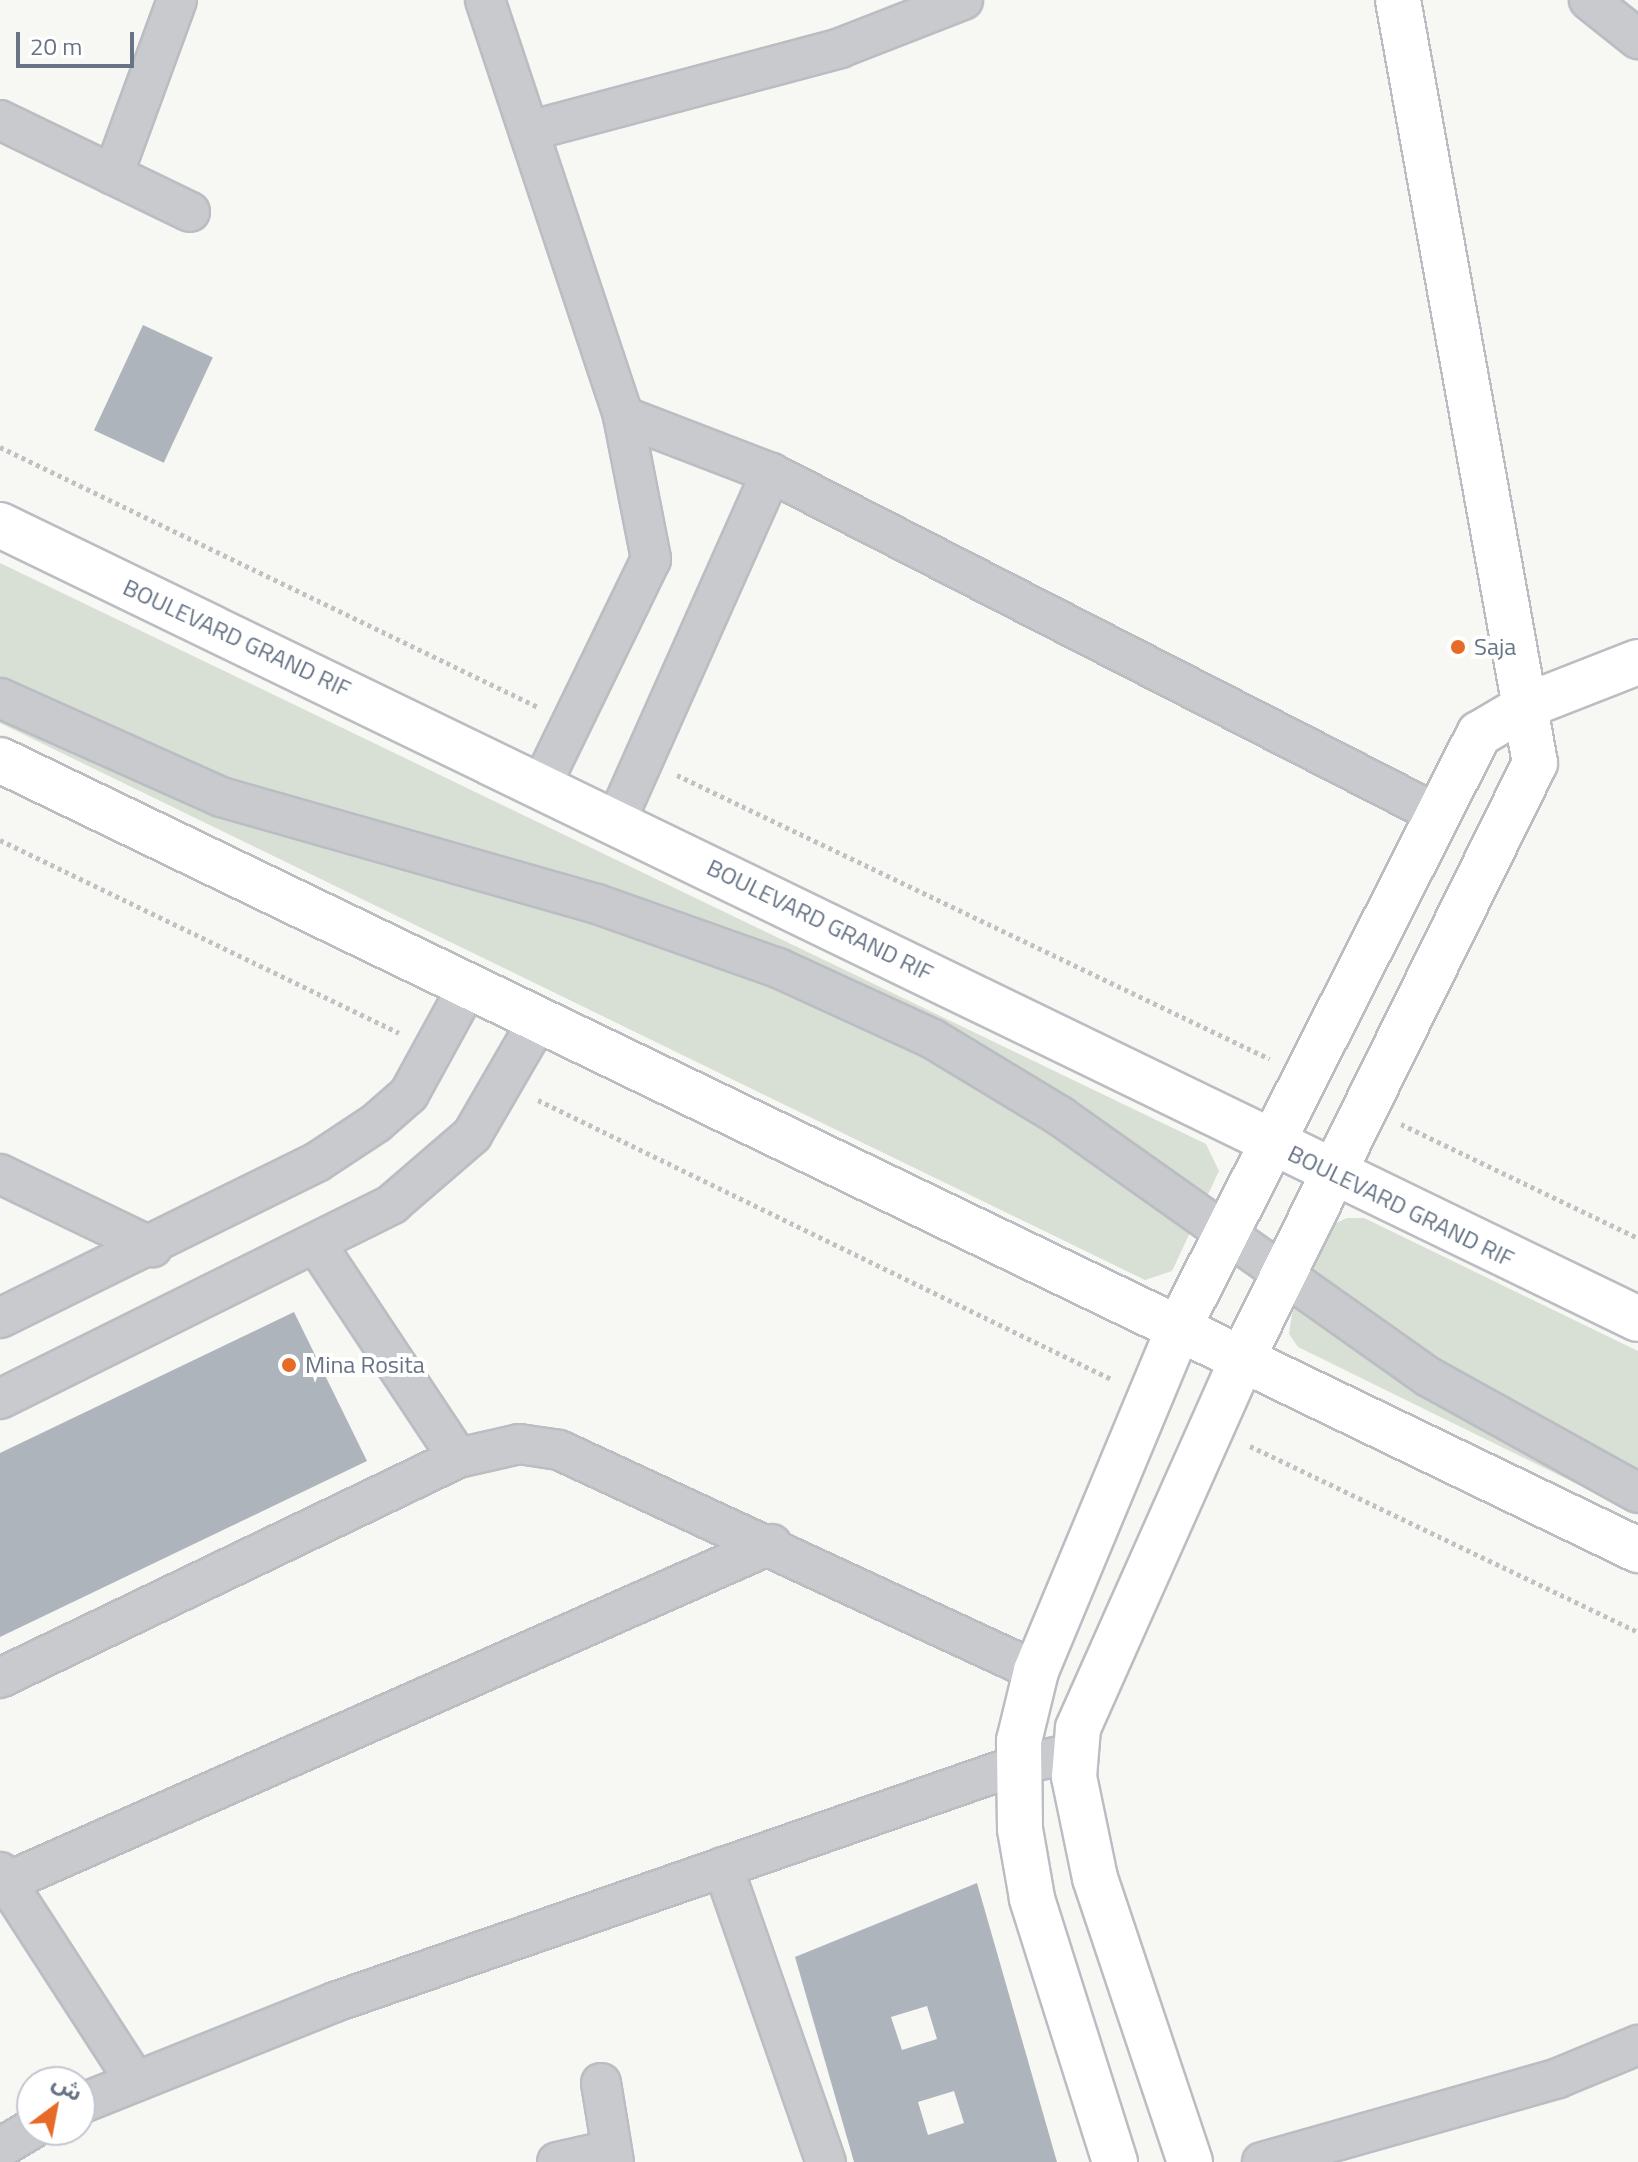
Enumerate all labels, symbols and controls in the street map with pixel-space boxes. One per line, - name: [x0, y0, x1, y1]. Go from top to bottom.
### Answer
- scale bar: [20, 16, 138, 66]
- text: 20 m: [30, 28, 82, 64]
- street label: BOULEVARD GRAND RIF: [119, 573, 355, 703]
- place label: Saja: [1474, 633, 1516, 661]
- marker: Saja: [1449, 638, 1467, 656]
- street label: BOULEVARD GRAND RIF: [702, 853, 938, 987]
- street label: BOULEVARD GRAND RIF: [1283, 1139, 1519, 1273]
- place label: Mina Rosita: [305, 1351, 425, 1379]
- marker: Mina Rosita: [280, 1356, 298, 1374]
- text: ش: [46, 2065, 89, 2110]
- north arrow: [16, 2066, 96, 2146]

